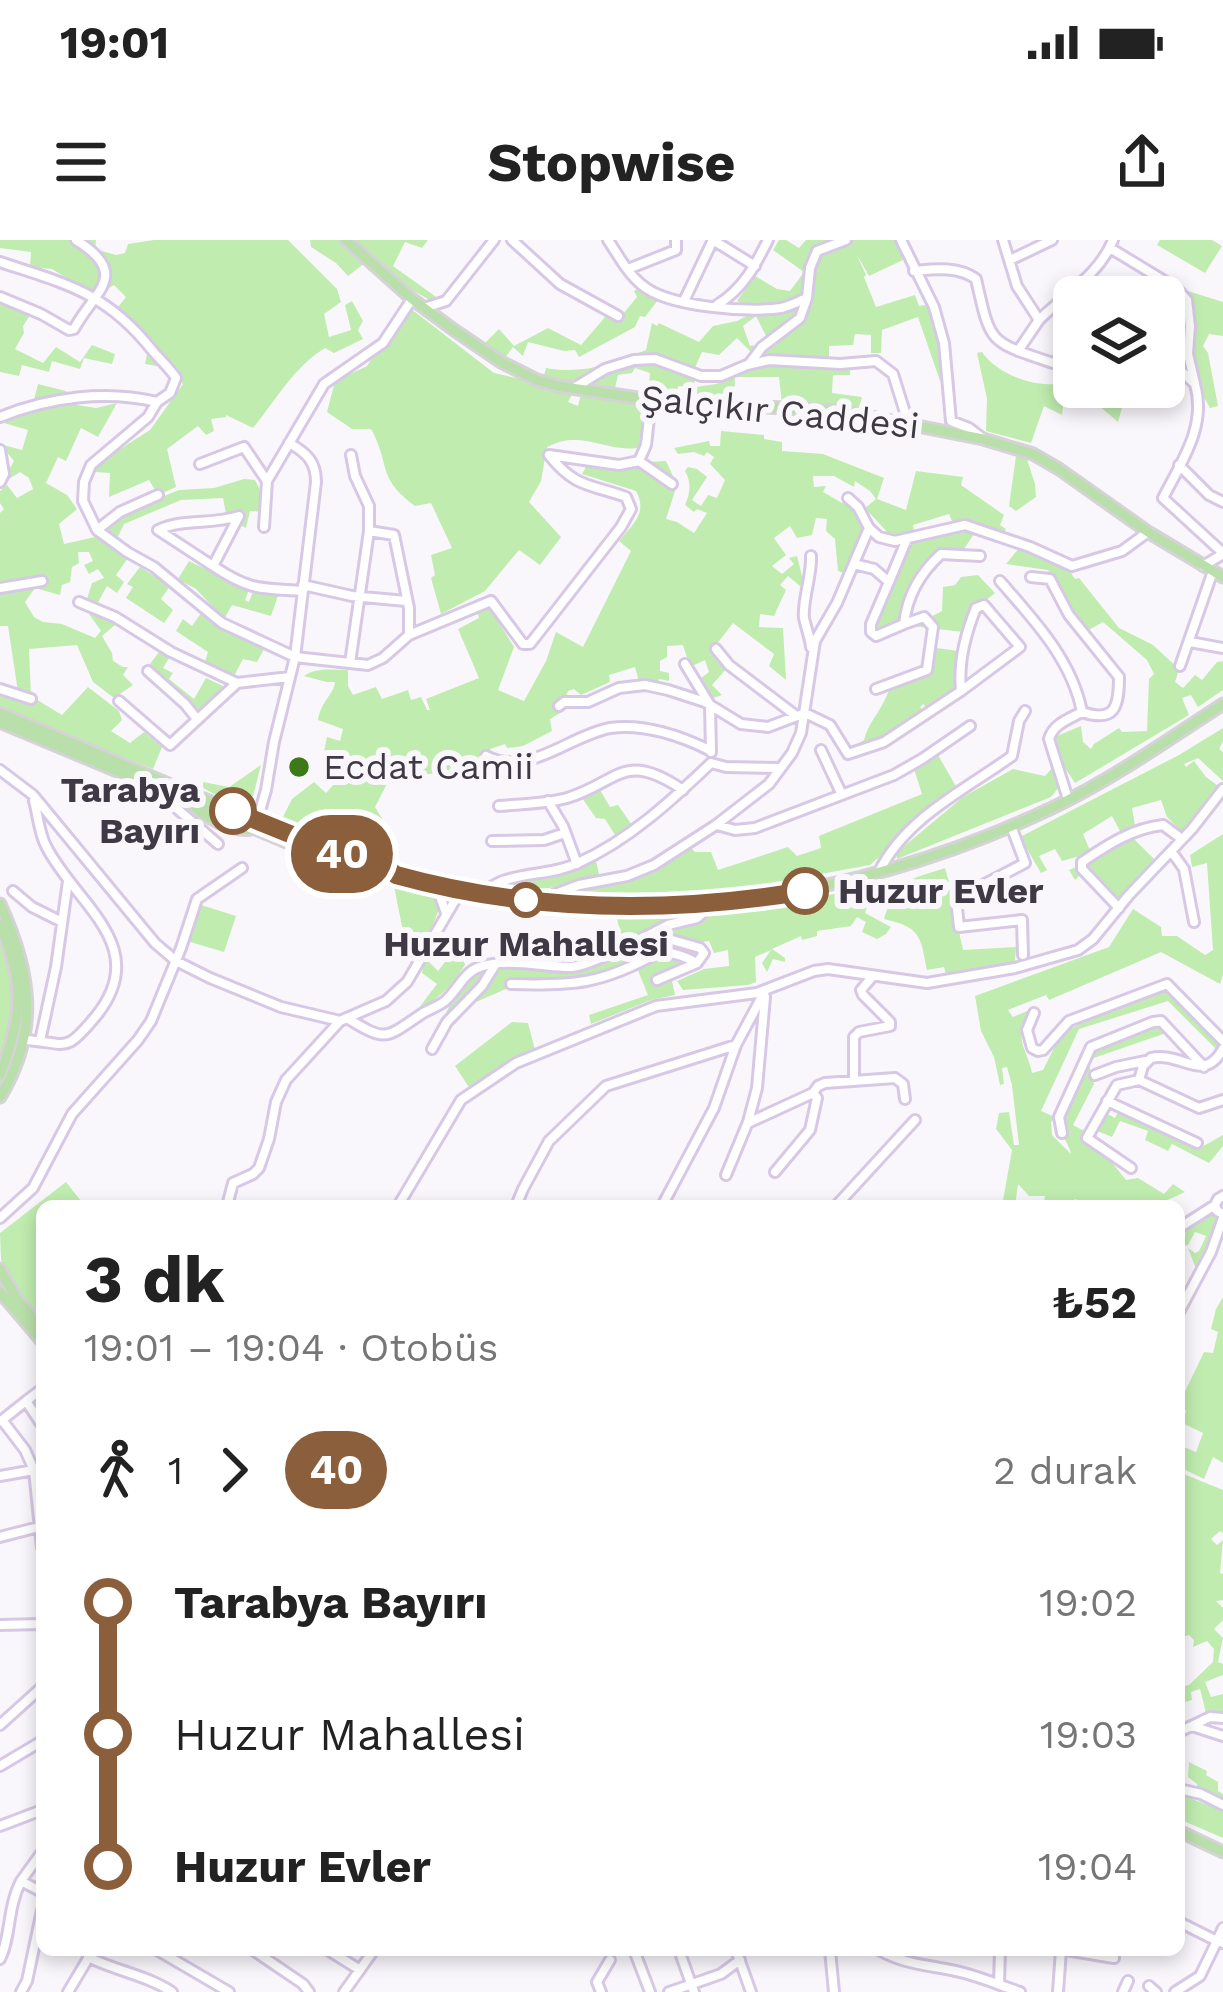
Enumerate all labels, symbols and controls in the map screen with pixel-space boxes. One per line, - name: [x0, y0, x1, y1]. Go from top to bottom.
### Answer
- text: 19:01: [60, 16, 169, 69]
- icon: menu: [48, 129, 114, 195]
- icon: share: [1109, 129, 1175, 195]
- text: Stopwise: [487, 131, 736, 194]
- map controls: [1053, 276, 1185, 408]
- button: layers: [1053, 276, 1185, 408]
- street label: Şalçıkır Caddesi: [639, 377, 921, 447]
- place label: Ecdat Camii: [323, 746, 534, 788]
- marker: Ecdat Camii: [286, 754, 312, 780]
- place label: Tarabya Bayırı: [60, 769, 200, 852]
- marker: Tarabya Bayırı: [211, 789, 255, 833]
- line badge: 40: [288, 815, 396, 893]
- text: 40: [315, 829, 369, 878]
- marker: Huzur Evler: [783, 869, 827, 913]
- place label: Huzur Evler: [838, 870, 1044, 912]
- marker: Huzur Mahallesi: [510, 884, 542, 916]
- place label: Huzur Mahallesi: [383, 923, 669, 965]
- text: 3 dk: [84, 1241, 224, 1318]
- text: ₺52: [1052, 1276, 1137, 1329]
- text: 19:01 – 19:04 · Otobüs: [84, 1325, 498, 1370]
- icon: walk: [84, 1437, 150, 1503]
- icon: forward: [201, 1437, 267, 1503]
- text: 40: [309, 1445, 363, 1494]
- text: 1: [168, 1448, 183, 1493]
- text: 2 durak: [993, 1448, 1137, 1493]
- text: Tarabya Bayırı: [174, 1576, 487, 1629]
- text: 19:02: [1039, 1580, 1137, 1625]
- text: Huzur Mahallesi: [174, 1708, 525, 1761]
- text: 19:03: [1040, 1712, 1137, 1757]
- text: Huzur Evler: [174, 1840, 431, 1893]
- text: 19:04: [1038, 1844, 1137, 1889]

